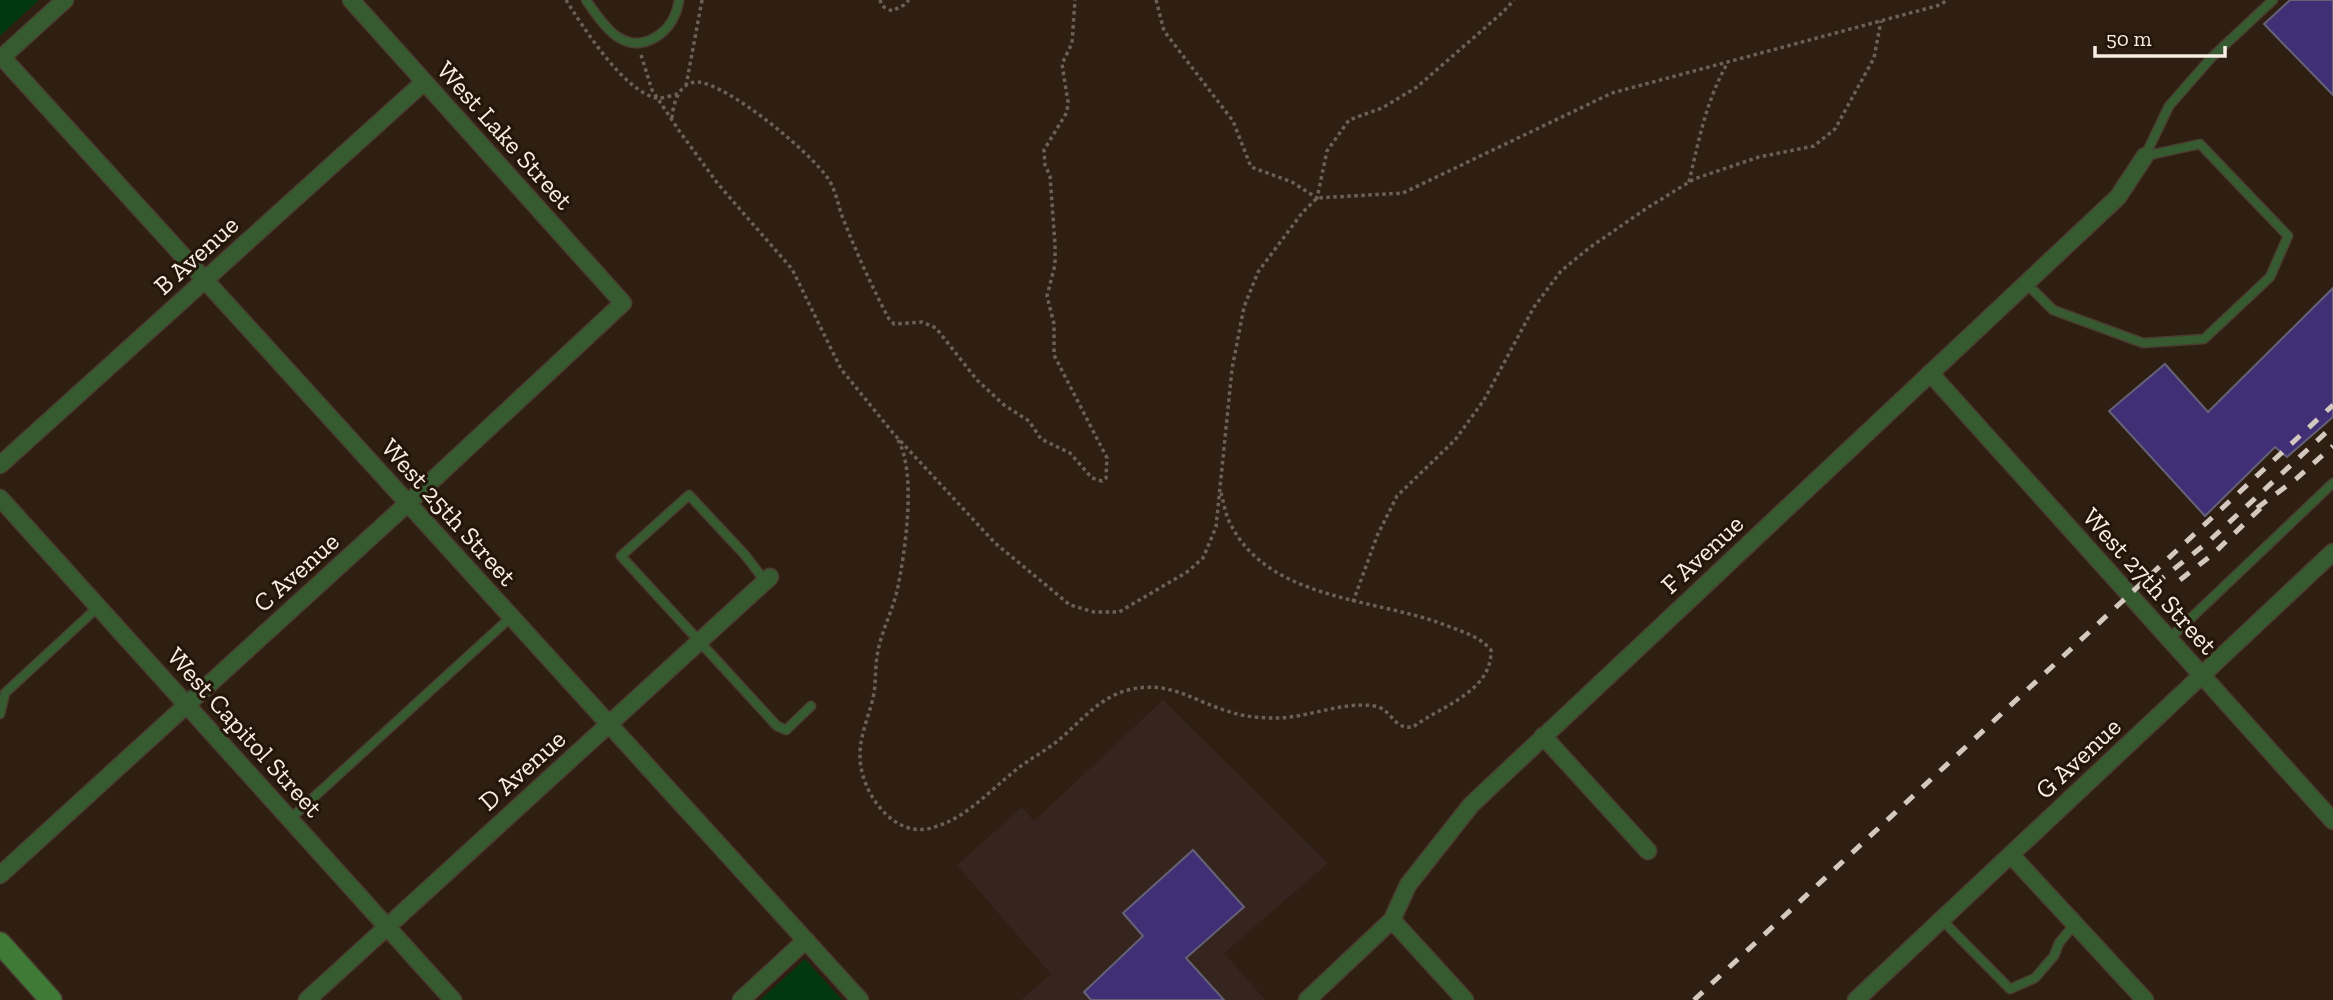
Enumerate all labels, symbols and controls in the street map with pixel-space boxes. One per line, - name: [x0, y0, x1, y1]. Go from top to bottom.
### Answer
- scale bar: [2095, 14, 2224, 58]
- text: 50 m: [2106, 26, 2152, 51]
- street label: West Lake Street: [430, 54, 580, 216]
- street label: B Avenue: [147, 209, 245, 301]
- street label: West 25th Street: [374, 432, 524, 593]
- street label: West 27th Street: [2076, 501, 2224, 661]
- street label: F Avenue: [1654, 508, 1750, 600]
- street label: C Avenue: [247, 525, 345, 619]
- street label: West Capitol Street: [160, 640, 330, 824]
- street label: G Avenue: [2029, 710, 2127, 806]
- street label: D Avenue: [472, 723, 572, 817]

